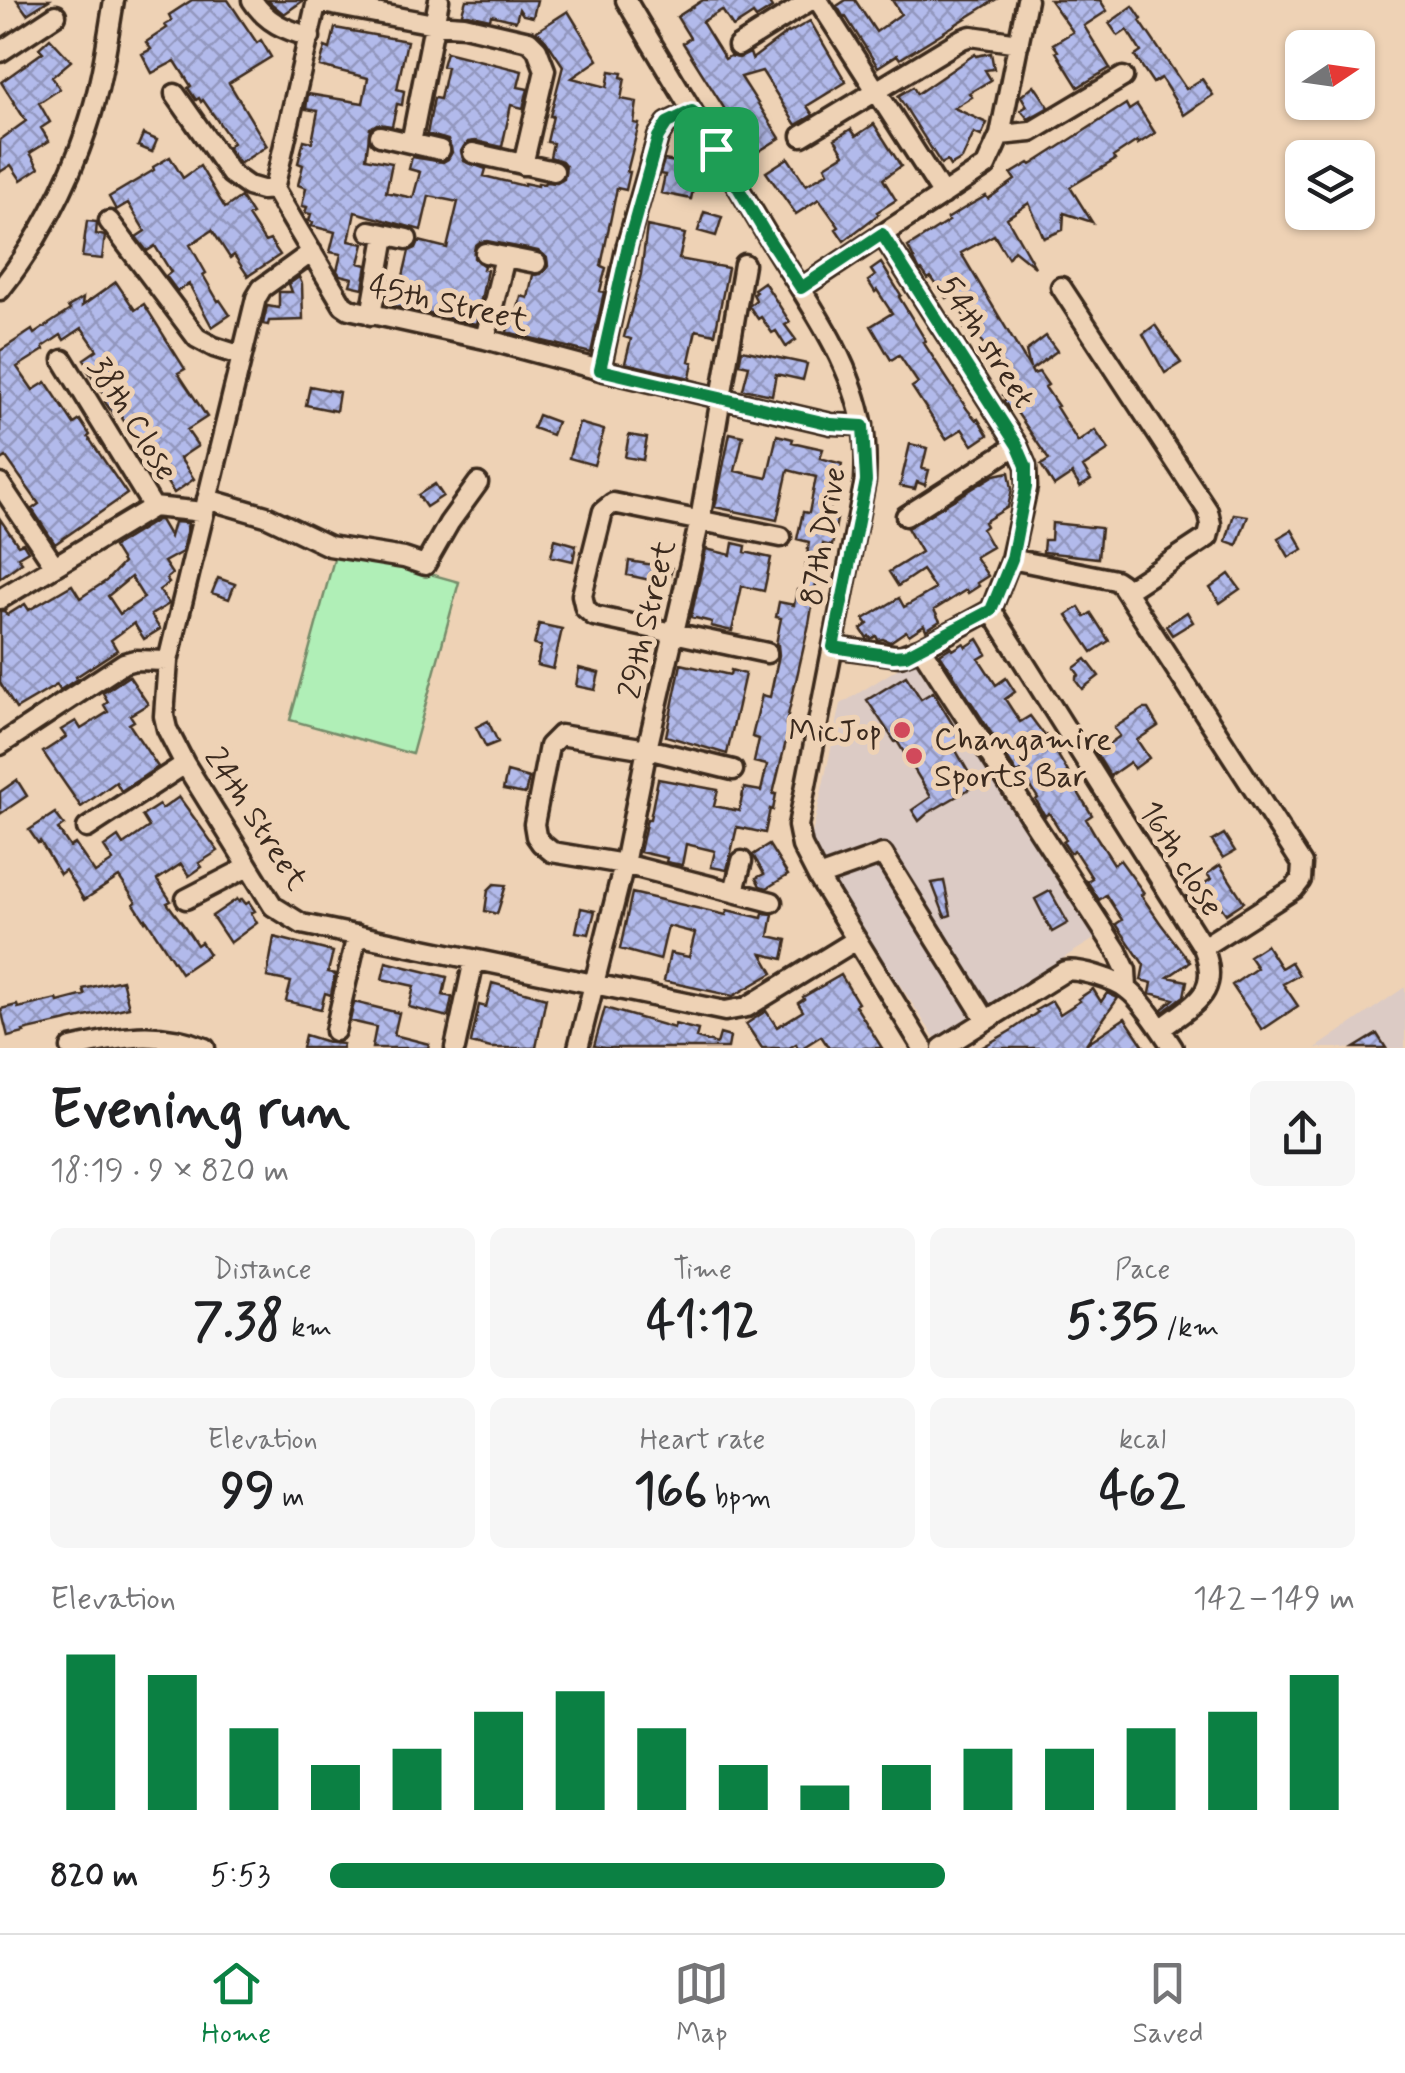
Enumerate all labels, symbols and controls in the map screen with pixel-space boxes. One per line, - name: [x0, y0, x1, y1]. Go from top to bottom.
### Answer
- north arrow: [1285, 30, 1375, 120]
- map controls: [1285, 30, 1375, 230]
- pin: [674, 107, 759, 192]
- icon: arrive: [689, 122, 744, 177]
- button: layers: [1285, 140, 1375, 230]
- street label: 45th Street: [364, 265, 533, 343]
- street label: 54th street: [927, 267, 1044, 417]
- street label: 38th Close: [78, 349, 187, 489]
- street label: 87th Drive: [791, 464, 857, 609]
- street label: 29th Street: [609, 536, 687, 703]
- place label: MicJop: [789, 711, 882, 753]
- marker: MicJop: [891, 719, 913, 741]
- place label: Changamire Sports Bar: [934, 719, 1112, 798]
- street label: 24th Street: [194, 740, 317, 899]
- marker: Changamire Sports Bar: [903, 745, 925, 767]
- street label: 16th close: [1128, 793, 1232, 925]
- text: Evening run: [50, 1076, 350, 1148]
- button: share: [1250, 1081, 1355, 1186]
- text: 18:19 · 9 × 820 m: [50, 1150, 289, 1192]
- text: Distance: [213, 1252, 312, 1289]
- text: Time: [673, 1252, 732, 1289]
- text: Pace: [1115, 1252, 1170, 1289]
- text: 7.38: [193, 1289, 284, 1355]
- text: 41:12: [646, 1289, 759, 1355]
- text: 5:35: [1066, 1289, 1158, 1355]
- text: km: [284, 1310, 332, 1347]
- text: /km: [1158, 1310, 1219, 1347]
- text: Elevation: [207, 1422, 318, 1459]
- text: Heart rate: [640, 1422, 765, 1459]
- text: kcal: [1119, 1422, 1166, 1459]
- text: 99: [220, 1459, 275, 1525]
- text: 166: [634, 1459, 707, 1525]
- text: 462: [1099, 1459, 1186, 1525]
- text: m: [275, 1480, 305, 1517]
- text: bpm: [707, 1480, 771, 1517]
- text: Elevation: [50, 1578, 176, 1620]
- text: 142–149 m: [1193, 1578, 1355, 1620]
- text: 820 m: [50, 1855, 138, 1897]
- text: 5:53: [210, 1855, 270, 1897]
- tab: Home: [202, 1956, 271, 2053]
- tab: Map: [674, 1956, 729, 2053]
- tab: Saved: [1133, 1956, 1203, 2053]

